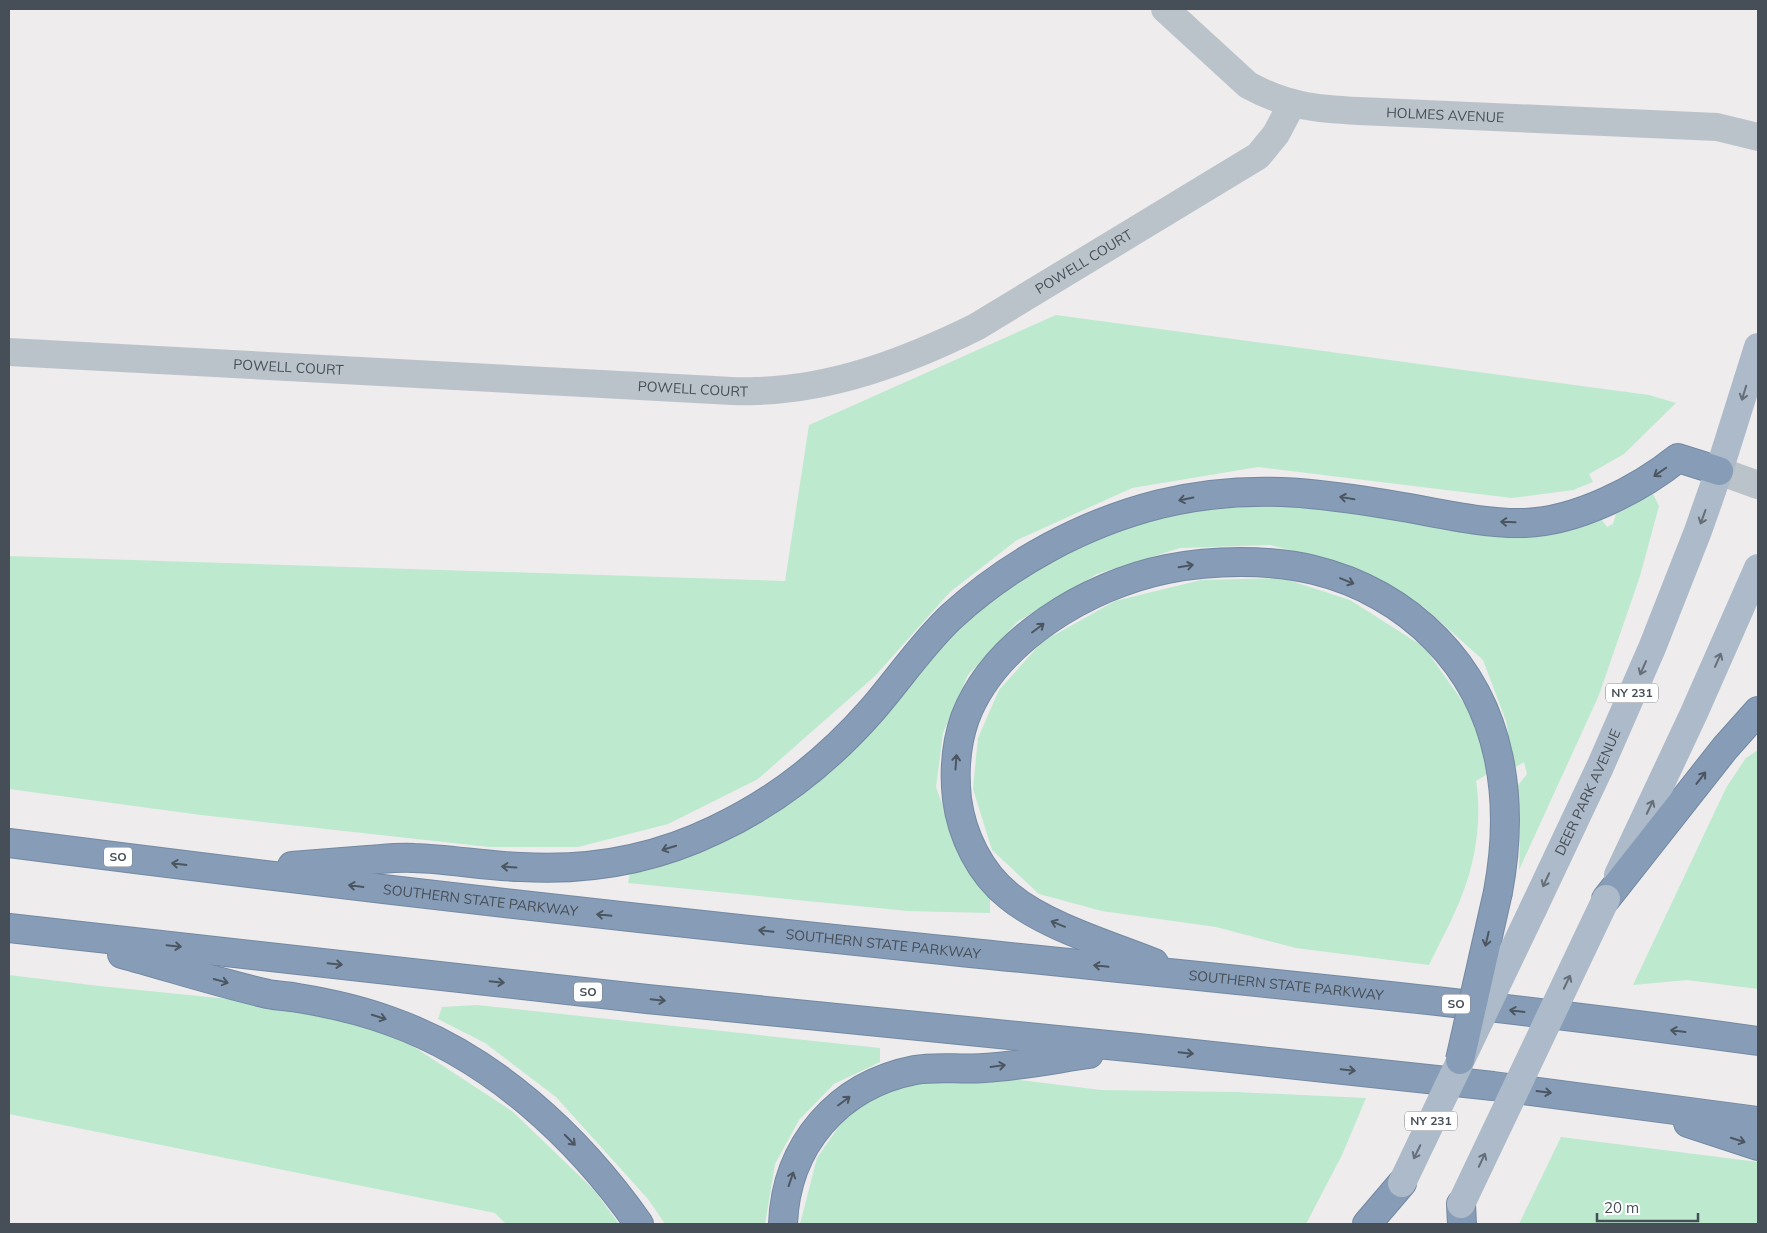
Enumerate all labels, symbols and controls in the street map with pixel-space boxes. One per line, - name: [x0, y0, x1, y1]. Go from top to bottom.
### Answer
- street label: HOLMES AVENUE: [1386, 103, 1505, 126]
- street label: POWELL COURT: [1032, 225, 1136, 298]
- street label: POWELL COURT: [233, 355, 345, 379]
- street label: POWELL COURT: [637, 377, 749, 400]
- one-way arrow: [1738, 385, 1748, 401]
- one-way arrow: [1653, 467, 1667, 477]
- one-way arrow: [1340, 492, 1356, 502]
- one-way arrow: [1178, 494, 1194, 504]
- one-way arrow: [1698, 509, 1707, 524]
- one-way arrow: [1500, 518, 1516, 527]
- one-way arrow: [1178, 560, 1194, 570]
- one-way arrow: [1339, 577, 1354, 586]
- one-way arrow: [1031, 622, 1044, 633]
- one-way arrow: [1714, 653, 1724, 668]
- one-way arrow: [1638, 660, 1647, 675]
- road number: NY 231: [1606, 684, 1658, 702]
- street label: DEER PARK AVENUE: [1551, 726, 1625, 858]
- one-way arrow: [952, 754, 961, 770]
- one-way arrow: [1696, 772, 1707, 785]
- one-way arrow: [1645, 800, 1655, 815]
- one-way arrow: [662, 844, 678, 854]
- road number: SO: [104, 848, 132, 866]
- one-way arrow: [172, 859, 188, 869]
- one-way arrow: [501, 862, 517, 871]
- one-way arrow: [1541, 872, 1551, 887]
- street label: SOUTHERN STATE PARKWAY: [382, 880, 579, 920]
- one-way arrow: [348, 881, 364, 891]
- one-way arrow: [596, 910, 612, 920]
- one-way arrow: [1051, 919, 1066, 929]
- street label: SOUTHERN STATE PARKWAY: [785, 925, 982, 963]
- one-way arrow: [758, 927, 774, 936]
- one-way arrow: [1482, 931, 1492, 947]
- one-way arrow: [166, 941, 182, 951]
- one-way arrow: [327, 959, 343, 969]
- one-way arrow: [1094, 962, 1110, 971]
- street label: SOUTHERN STATE PARKWAY: [1188, 966, 1385, 1004]
- one-way arrow: [1563, 975, 1572, 990]
- one-way arrow: [212, 977, 228, 986]
- one-way arrow: [489, 977, 505, 987]
- road number: SO: [574, 982, 602, 1002]
- road number: SO: [1442, 994, 1470, 1014]
- one-way arrow: [650, 995, 666, 1005]
- one-way arrow: [1509, 1006, 1525, 1016]
- one-way arrow: [370, 1013, 386, 1022]
- one-way arrow: [1671, 1026, 1687, 1036]
- one-way arrow: [1178, 1048, 1194, 1058]
- one-way arrow: [990, 1061, 1006, 1071]
- one-way arrow: [1339, 1065, 1355, 1075]
- one-way arrow: [1536, 1088, 1552, 1098]
- one-way arrow: [837, 1096, 850, 1107]
- road number: NY 231: [1405, 1112, 1457, 1130]
- one-way arrow: [564, 1134, 576, 1146]
- one-way arrow: [1729, 1135, 1745, 1145]
- one-way arrow: [1411, 1144, 1421, 1159]
- one-way arrow: [1478, 1153, 1488, 1168]
- one-way arrow: [787, 1171, 796, 1187]
- scale bar: [1597, 1190, 1698, 1222]
- text: 20 m: [1604, 1198, 1639, 1217]

